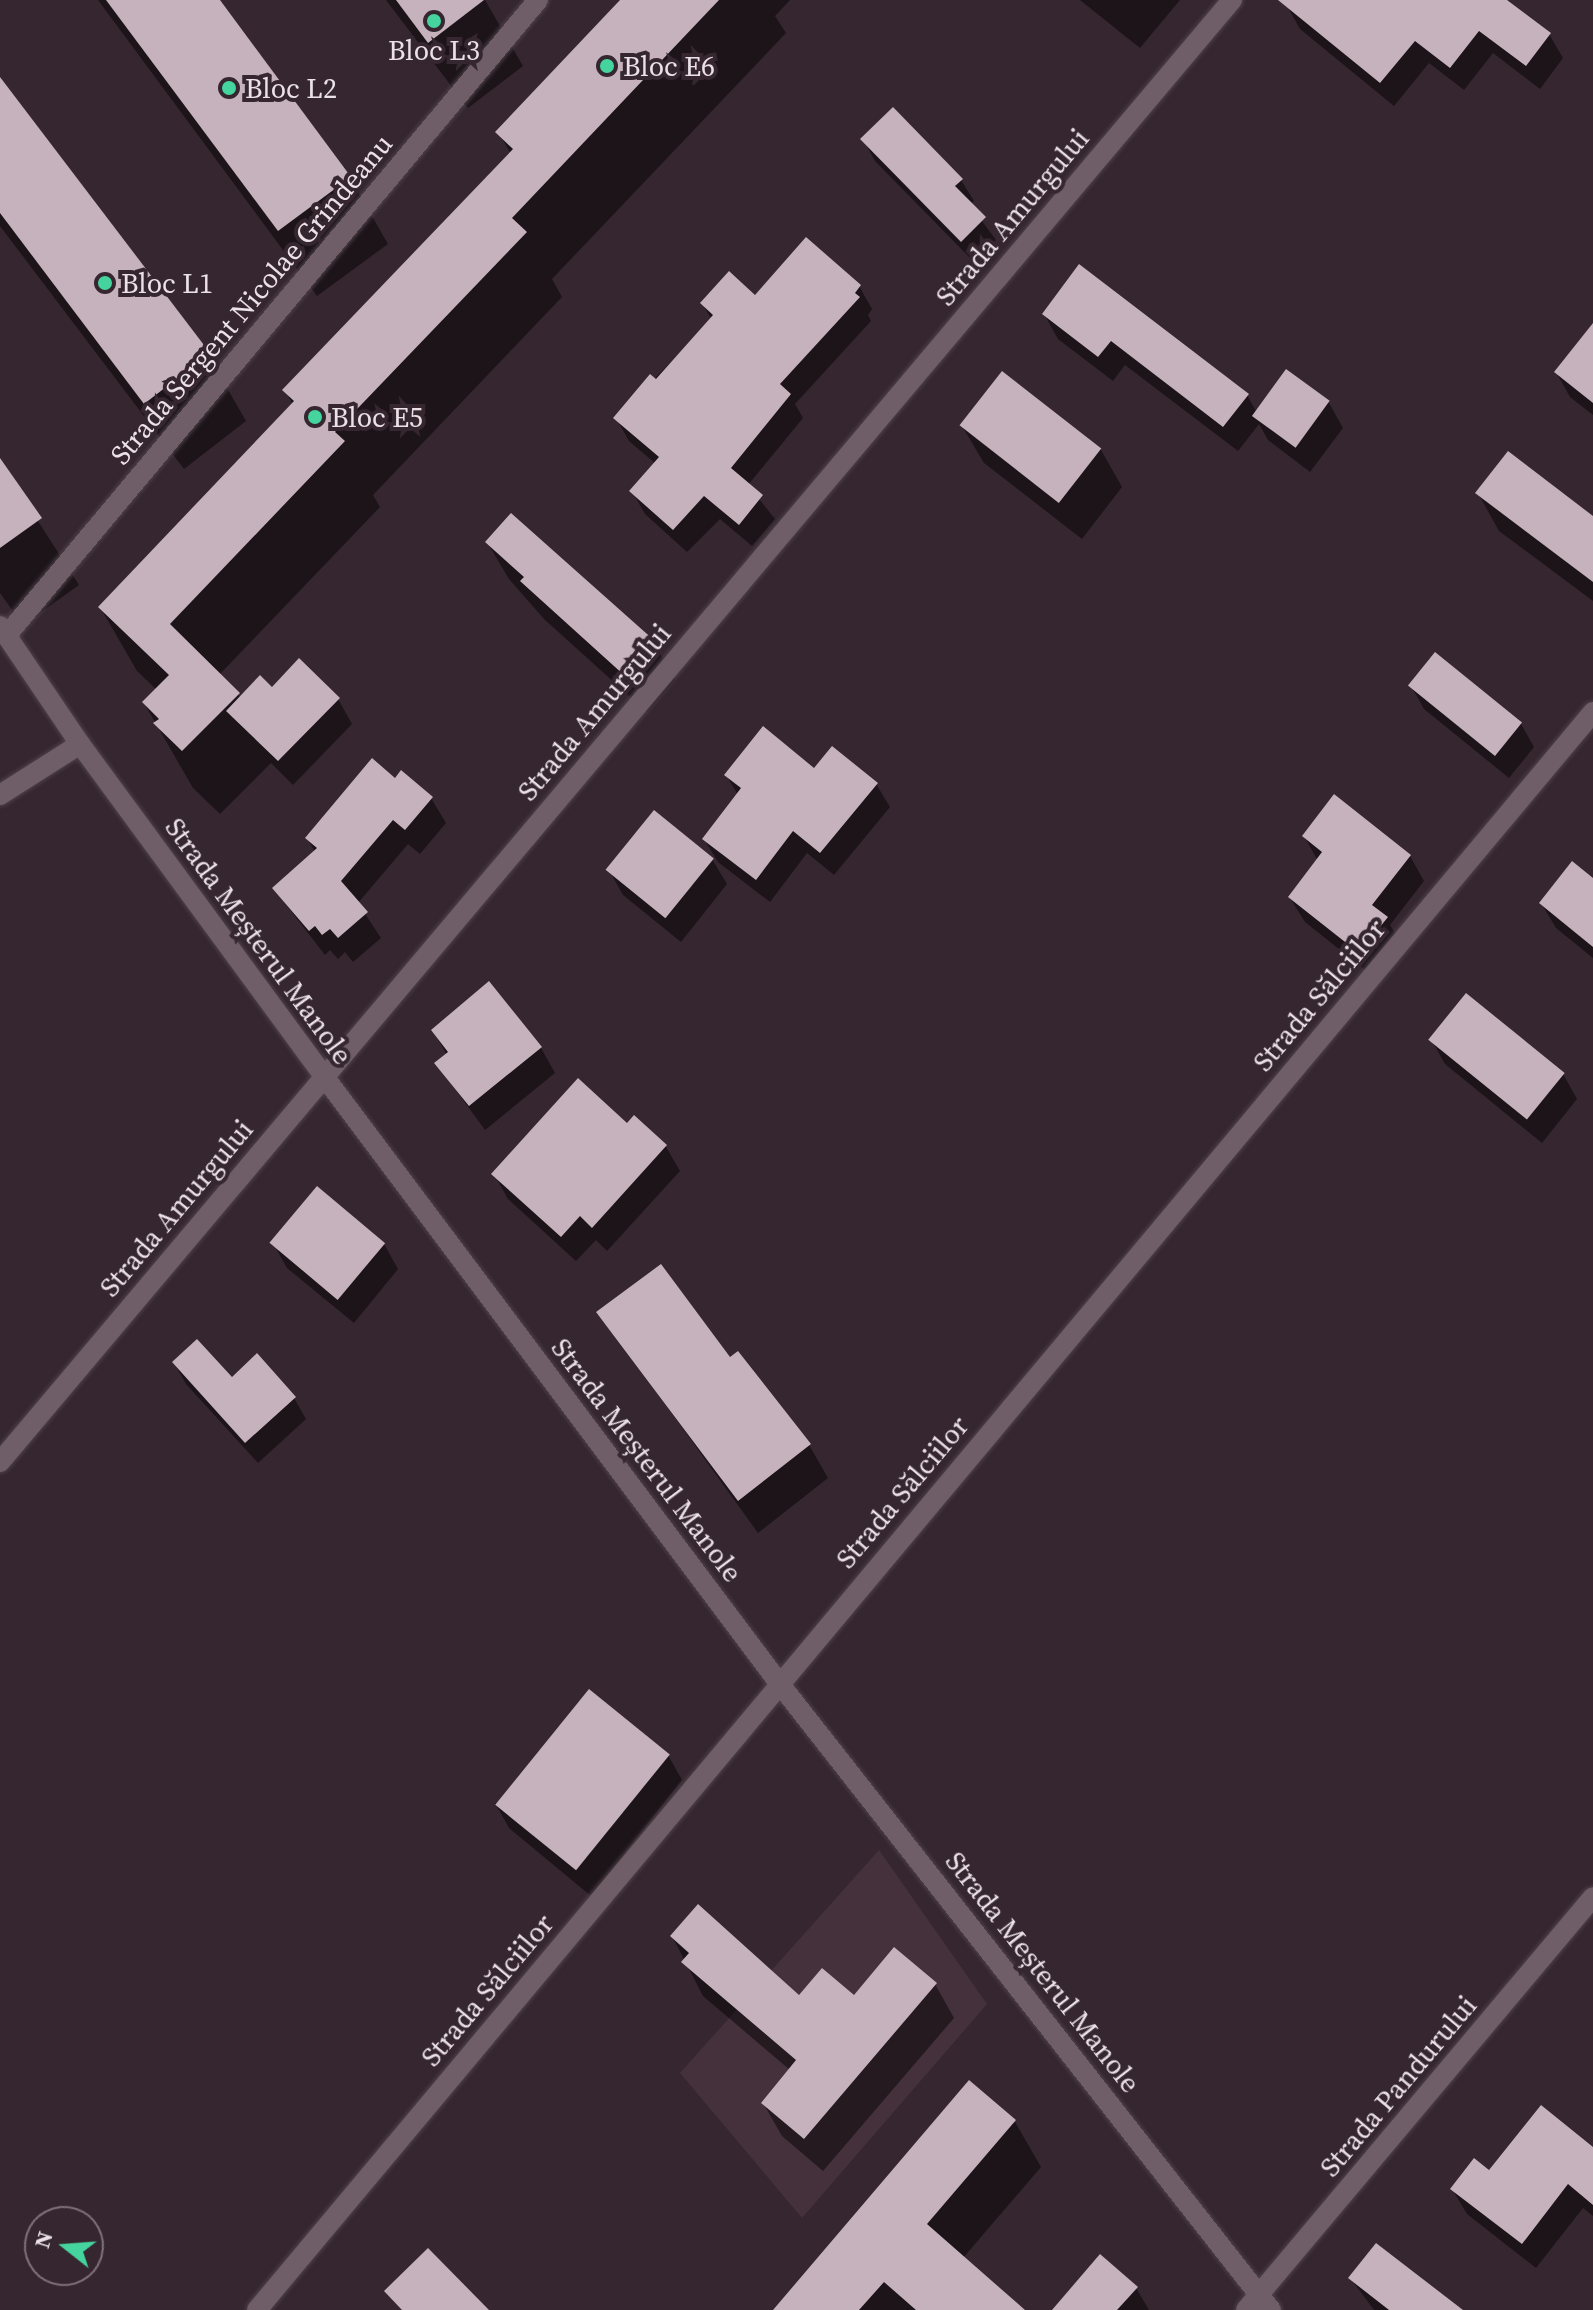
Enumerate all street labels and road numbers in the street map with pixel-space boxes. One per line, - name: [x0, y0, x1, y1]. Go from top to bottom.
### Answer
- street label: Strada Amurgului: [928, 122, 1096, 312]
- street label: Strada Sergent Nicolae Grindeanu: [103, 127, 399, 471]
- street label: Strada Amurgului: [510, 617, 678, 807]
- street label: Strada Meșterul Manole: [158, 811, 360, 1071]
- street label: Strada Sălciilor: [1246, 912, 1392, 1078]
- street label: Strada Amurgului: [92, 1113, 260, 1303]
- street label: Strada Meșterul Manole: [544, 1332, 750, 1588]
- street label: Strada Sălciilor: [829, 1409, 975, 1575]
- street label: Strada Meșterul Manole: [939, 1845, 1147, 2099]
- street label: Strada Sălciilor: [414, 1907, 560, 2073]
- street label: Strada Pandurului: [1313, 1989, 1483, 2183]

